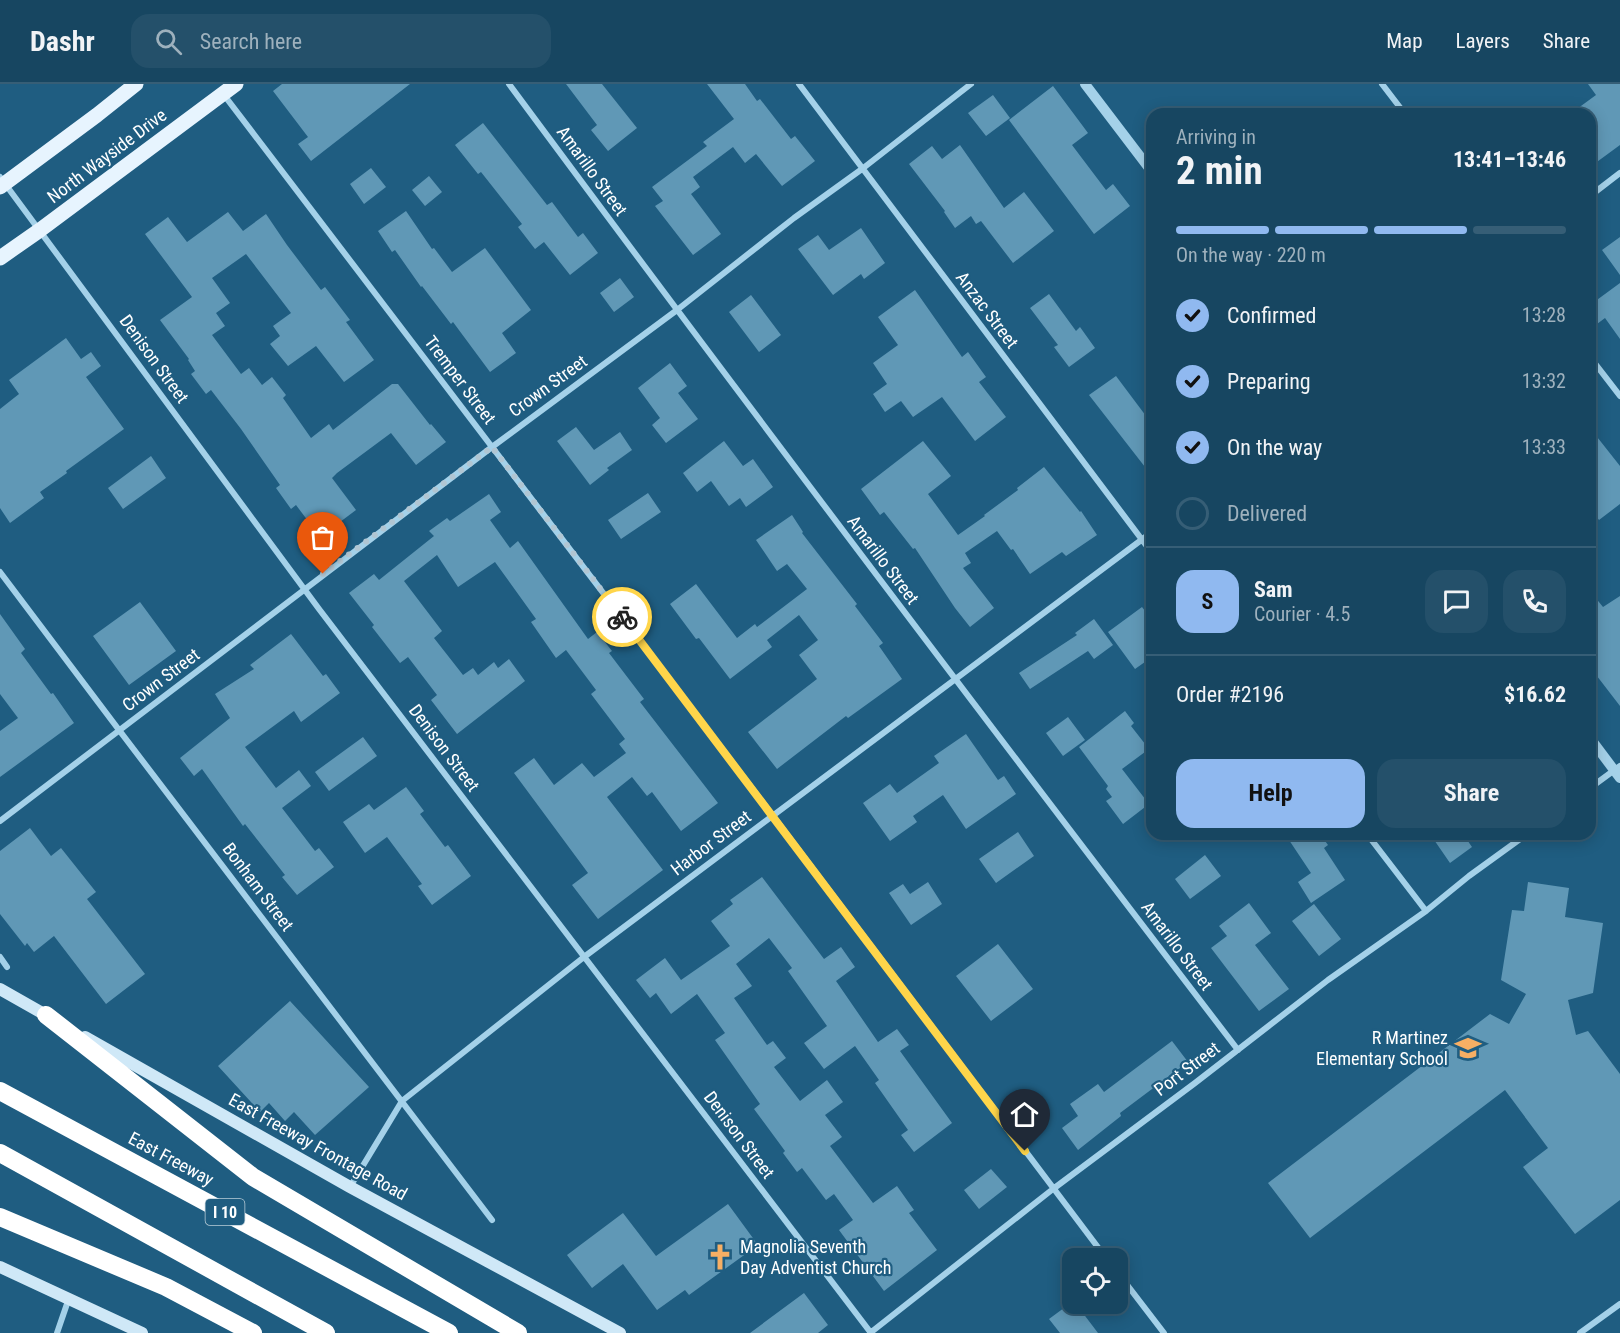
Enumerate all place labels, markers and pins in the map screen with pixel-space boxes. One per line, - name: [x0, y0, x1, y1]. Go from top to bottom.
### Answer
- pin: [297, 512, 348, 574]
- place label: R Martinez Elementary School: [1316, 1027, 1448, 1069]
- school or university icon: R Martinez Elementary School: [1453, 1033, 1483, 1063]
- pin: [999, 1089, 1050, 1151]
- place label: Magnolia Seventh Day Adventist Church: [740, 1236, 892, 1278]
- church icon: Magnolia Seventh Day Adventist Church: [705, 1242, 735, 1272]

